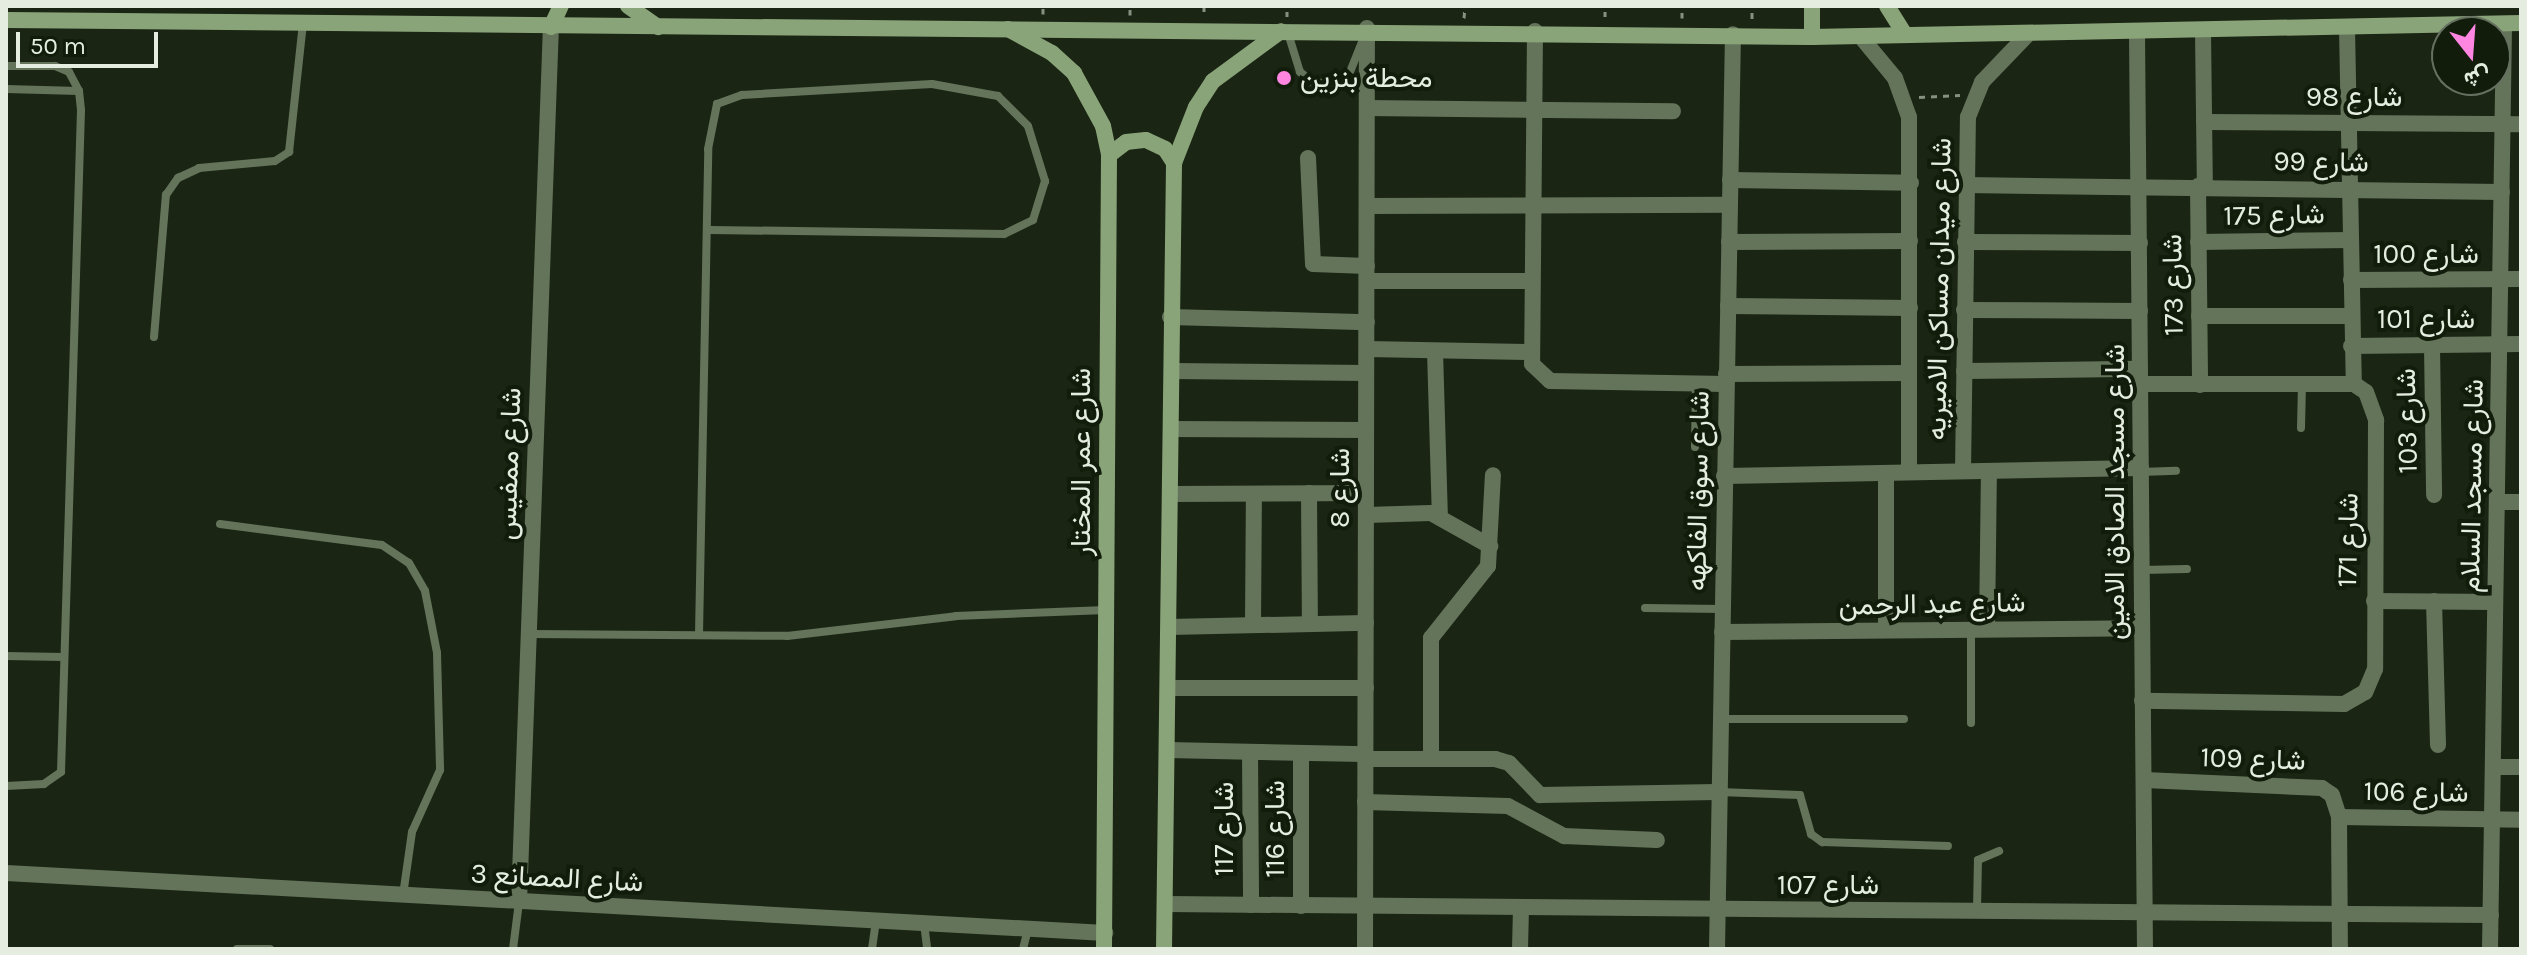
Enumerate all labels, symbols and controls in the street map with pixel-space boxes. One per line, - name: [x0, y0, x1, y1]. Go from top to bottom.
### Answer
- scale bar: [20, 16, 162, 66]
- north arrow: [2431, 16, 2511, 96]
- text: 50 m: [30, 32, 86, 60]
- place label: محطة بنزين: [1300, 61, 1432, 95]
- text: ش: [2461, 61, 2494, 93]
- marker: محطة بنزين: [1275, 69, 1293, 87]
- street label: شارع 98: [2306, 80, 2402, 114]
- street label: شارع ميدان مساكن الاميريه: [1920, 137, 1958, 441]
- street label: شارع 99: [2273, 144, 2369, 180]
- street label: شارع 175: [2223, 197, 2325, 233]
- street label: شارع 173: [2155, 234, 2191, 336]
- street label: شارع 100: [2373, 237, 2479, 271]
- street label: شارع 101: [2377, 302, 2475, 336]
- street label: شارع مسجد الصادق الامين: [2098, 344, 2132, 640]
- street label: شارع عمر المختار: [1064, 368, 1098, 556]
- street label: شارع 103: [2389, 368, 2425, 474]
- street label: شارع مسجد السلام: [2453, 379, 2491, 593]
- street label: شارع ممفيس: [490, 387, 528, 541]
- street label: شارع سوق الفاكهه: [1679, 391, 1717, 591]
- street label: شارع 8: [1323, 448, 1357, 528]
- street label: شارع 171: [2330, 492, 2366, 588]
- street label: شارع عبد الرحمن: [1838, 586, 2026, 622]
- street label: شارع 109: [2200, 740, 2306, 778]
- street label: شارع 106: [2363, 774, 2469, 810]
- street label: شارع 116: [1258, 780, 1292, 878]
- street label: شارع 117: [1207, 782, 1241, 876]
- street label: شارع المصانع 3: [470, 857, 644, 899]
- street label: شارع 107: [1777, 868, 1879, 902]

